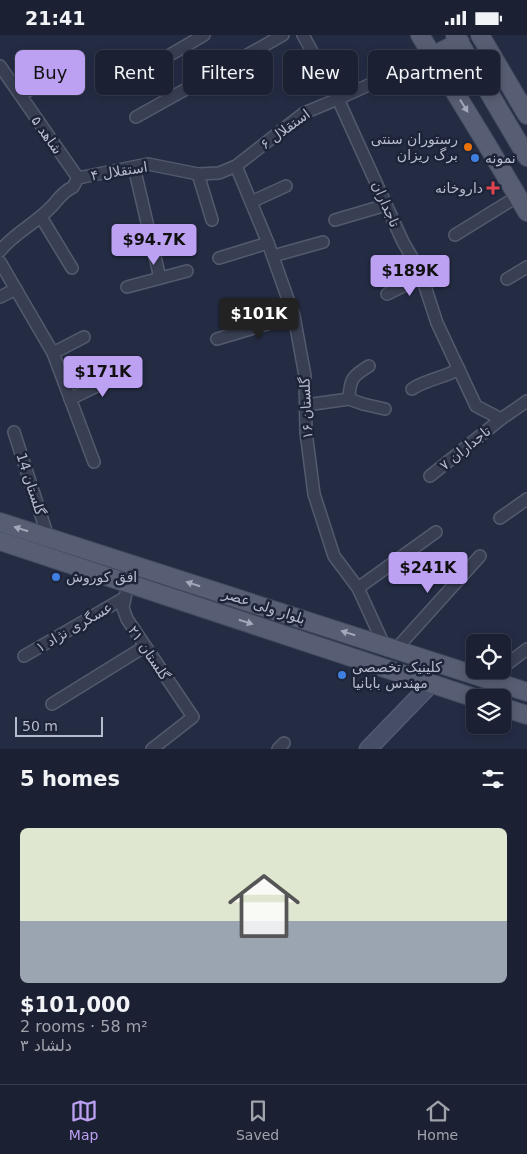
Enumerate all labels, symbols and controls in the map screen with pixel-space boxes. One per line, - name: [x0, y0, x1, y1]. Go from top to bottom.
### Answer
- text: 21:41: [25, 7, 85, 29]
- chip: Buy: [15, 50, 85, 95]
- chip: Rent: [95, 50, 173, 95]
- chip: Filters: [183, 50, 273, 95]
- chip: New: [283, 50, 358, 95]
- chip: Apartment: [368, 50, 500, 95]
- one-way arrow: [459, 100, 468, 113]
- street label: استقلال ۶: [257, 106, 313, 152]
- street label: شاهد ۵: [28, 113, 66, 157]
- place label: رستوران سنتی برگ ریزان: [371, 131, 458, 164]
- marker: رستوران سنتی برگ ریزان: [462, 141, 474, 153]
- place label: نمونه: [485, 150, 516, 167]
- marker: نمونه: [469, 152, 481, 164]
- street label: استقلال ۴: [89, 159, 149, 183]
- street label: تاجداران: [368, 178, 403, 230]
- place label: داروخانه: [435, 180, 483, 197]
- marker: داروخانه: [487, 182, 499, 194]
- pin: $94.7K: [113, 223, 195, 266]
- text: $94.7K: [122, 230, 186, 249]
- pin: $189K: [375, 255, 445, 297]
- text: $189K: [382, 261, 438, 280]
- pin: $101K: [224, 297, 294, 340]
- text: $101K: [231, 304, 287, 323]
- pin: $171K: [68, 355, 138, 398]
- text: $171K: [75, 362, 131, 381]
- street label: گلستان ۱۶: [296, 376, 316, 439]
- street label: تاجداران ۷: [436, 423, 494, 474]
- street label: گلستان 14: [13, 451, 49, 518]
- one-way arrow: [14, 524, 29, 532]
- pin: $241K: [393, 551, 463, 594]
- text: $241K: [400, 558, 456, 577]
- place label: افق کوروش: [66, 569, 137, 586]
- marker: افق کوروش: [50, 571, 62, 583]
- one-way arrow: [185, 579, 200, 587]
- street label: بلوار ولی عصر: [219, 585, 307, 628]
- street label: عسگری نژاد ۱: [33, 599, 115, 656]
- one-way arrow: [238, 619, 253, 626]
- street label: گلستان ۲۱: [125, 623, 173, 683]
- one-way arrow: [340, 629, 355, 636]
- map controls: [466, 634, 511, 734]
- button: locate: [466, 634, 511, 679]
- place label: کلینیک تخصصی مهندس بابانیا: [352, 659, 442, 692]
- marker: کلینیک تخصصی مهندس بابانیا: [336, 669, 348, 681]
- button: layers: [466, 689, 511, 734]
- scale bar: [15, 714, 102, 737]
- text: 50 m: [22, 718, 58, 734]
- icon: filters: [479, 765, 507, 793]
- text: 5 homes: [20, 767, 120, 791]
- icon: home: [219, 861, 309, 951]
- text: $101,000: [20, 993, 130, 1017]
- text: 2 rooms · 58 m²: [20, 1017, 148, 1036]
- text: دلشاد ۳: [20, 1036, 72, 1055]
- tab: Map: [69, 1097, 98, 1143]
- tab: Saved: [236, 1097, 279, 1143]
- tab: Home: [417, 1097, 458, 1143]

